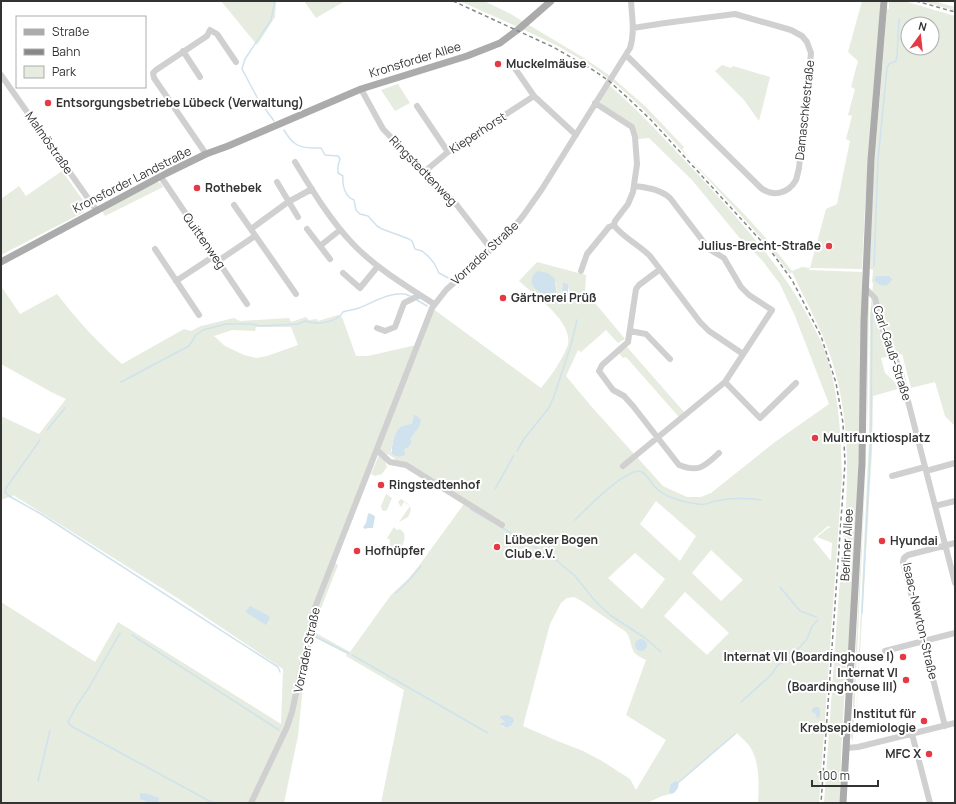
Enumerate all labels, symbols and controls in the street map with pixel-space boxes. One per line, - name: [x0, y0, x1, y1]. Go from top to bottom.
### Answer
- legend: [16, 16, 146, 88]
- north arrow: [900, 16, 940, 56]
- text: N: [917, 18, 929, 34]
- text: Straße: [52, 23, 89, 40]
- street label: Kronsforder Allee: [367, 37, 463, 82]
- text: Bahn: [52, 43, 80, 60]
- place label: Muckelmäuse: [506, 55, 587, 72]
- marker: Muckelmäuse: [493, 59, 503, 69]
- street label: Damaschkestraße: [791, 59, 818, 161]
- text: Park: [52, 63, 77, 80]
- place label: Entsorgungsbetriebe Lübeck (Verwaltung): [56, 94, 304, 111]
- marker: Entsorgungsbetriebe Lübeck (Verwaltung): [43, 98, 53, 108]
- street label: Malmöstraße: [22, 108, 77, 177]
- street label: Kieperhorst: [446, 108, 510, 157]
- street label: Ringstedtenweg: [386, 132, 461, 209]
- street label: Kronsforder Landstraße: [70, 142, 194, 217]
- place label: Rothebek: [205, 179, 262, 196]
- marker: Rothebek: [192, 183, 202, 193]
- street label: Quittenweg: [179, 209, 230, 272]
- street label: Vorrader Straße: [447, 217, 522, 288]
- place label: Julius-Brecht-Straße: [698, 237, 821, 254]
- marker: Julius-Brecht-Straße: [824, 241, 834, 251]
- place label: Gärtnerei Prüß: [511, 289, 597, 306]
- marker: Gärtnerei Prüß: [498, 293, 508, 303]
- street label: Carl-Gauß-Straße: [869, 303, 916, 403]
- place label: Multifunktiosplatz: [823, 429, 930, 446]
- marker: Multifunktiosplatz: [810, 433, 820, 443]
- place label: Ringstedtenhof: [389, 476, 481, 493]
- marker: Ringstedtenhof: [376, 480, 386, 490]
- street label: Berliner Allee: [836, 508, 857, 582]
- place label: Lübecker Bogen Club e.V.: [505, 531, 598, 562]
- place label: Hyundai: [890, 532, 938, 549]
- marker: Hyundai: [877, 536, 887, 546]
- place label: Hofhüpfer: [365, 542, 425, 559]
- marker: Lübecker Bogen Club e.V.: [492, 542, 502, 552]
- marker: Hofhüpfer: [352, 546, 362, 556]
- street label: Isaac-Newton-Straße: [899, 561, 942, 681]
- street label: Vorrader Straße: [289, 606, 324, 694]
- place label: Internat VII (Boardinghouse I): [723, 648, 895, 665]
- marker: Internat VII (Boardinghouse I): [898, 652, 908, 662]
- place label: Internat VI (Boardinghouse III): [786, 664, 898, 695]
- marker: Internat VI (Boardinghouse III): [901, 675, 911, 685]
- place label: Institut für Krebsepidemiologie: [800, 705, 916, 736]
- marker: Institut für Krebsepidemiologie: [919, 716, 929, 726]
- place label: MFC X: [885, 745, 921, 762]
- marker: MFC X: [924, 749, 934, 759]
- scale bar: [812, 762, 878, 788]
- text: 100 m: [818, 767, 850, 784]

